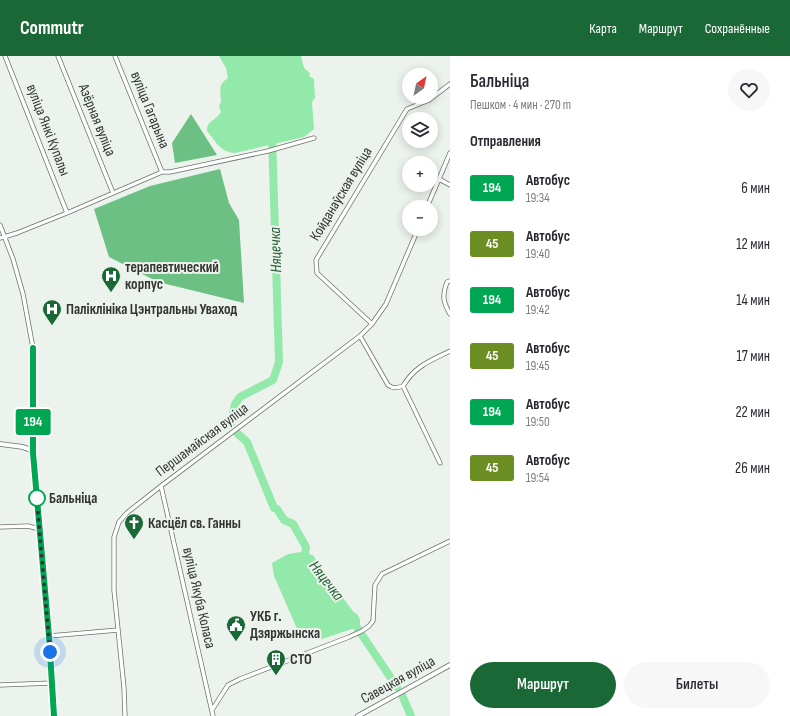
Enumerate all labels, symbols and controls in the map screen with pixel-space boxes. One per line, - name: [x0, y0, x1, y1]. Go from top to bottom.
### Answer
- text: Commutr: [20, 17, 84, 40]
- text: Карта: [589, 20, 617, 37]
- text: Маршрут: [639, 20, 683, 37]
- text: Сохранённые: [705, 20, 770, 37]
- north arrow: [402, 68, 438, 104]
- map controls: [402, 68, 438, 236]
- street label: вуліца Гагарына: [126, 69, 174, 151]
- button: heart: [728, 69, 770, 111]
- text: Бальніца: [470, 70, 529, 93]
- street label: Азёрная вуліца: [74, 80, 120, 159]
- street label: вуліца Янкі Купалы: [22, 81, 74, 179]
- text: Пешком · 4 мин · 270 m: [470, 97, 571, 113]
- button: layers: [402, 112, 438, 148]
- text: Отправления: [470, 132, 541, 151]
- street label: Койданаўская вуліца: [306, 143, 377, 244]
- button: +: [402, 156, 438, 192]
- text: Автобус: [526, 171, 570, 190]
- text: 194: [483, 179, 501, 196]
- text: 6 мин: [741, 179, 770, 198]
- text: 19:34: [526, 190, 550, 206]
- button: −: [402, 200, 438, 236]
- water label: Няцечка: [266, 226, 286, 273]
- text: Автобус: [526, 227, 570, 246]
- text: 45: [486, 235, 498, 252]
- text: 12 мин: [736, 235, 770, 254]
- text: 19:40: [526, 246, 550, 262]
- place label: терапевтический корпус: [125, 258, 219, 294]
- hospital icon: терапевтический корпус: [100, 265, 122, 293]
- text: Автобус: [526, 283, 570, 302]
- text: 194: [483, 291, 501, 308]
- text: 14 мин: [736, 291, 770, 310]
- hospital icon: Паліклініка Цэнтральны Уваход: [41, 298, 63, 326]
- place label: Паліклініка Цэнтральны Уваход: [66, 300, 237, 319]
- text: 19:42: [526, 302, 550, 318]
- text: Автобус: [526, 339, 570, 358]
- text: 45: [486, 347, 498, 364]
- text: 17 мин: [737, 347, 770, 366]
- text: 19:45: [526, 358, 549, 374]
- text: Автобус: [526, 395, 570, 414]
- street label: Першамайская вуліца: [152, 399, 252, 481]
- text: 194: [483, 403, 501, 420]
- text: 22 мин: [735, 403, 770, 422]
- line badge: 194: [10, 409, 56, 435]
- text: 194: [24, 413, 42, 430]
- text: 19:50: [526, 414, 550, 430]
- text: Автобус: [526, 451, 570, 470]
- text: 45: [486, 459, 498, 476]
- text: 26 мин: [735, 459, 770, 478]
- text: 19:54: [526, 470, 549, 486]
- marker: Бальніца: [28, 489, 46, 507]
- place label: Бальніца: [49, 489, 97, 508]
- church icon: Касцёл св. Ганны: [123, 512, 145, 540]
- place label: Касцёл св. Ганны: [148, 514, 241, 533]
- street label: вуліца Якуба Коласа: [178, 546, 220, 651]
- water label: Няцечка: [305, 557, 348, 605]
- place label: УКБ г. Дзяржынска: [250, 607, 320, 643]
- public building icon: УКБ г. Дзяржынска: [225, 614, 247, 642]
- your location: [40, 642, 60, 662]
- building icon: СТО: [265, 648, 287, 676]
- place label: СТО: [290, 650, 312, 669]
- street label: Савецкая вуліца: [357, 652, 439, 708]
- button: Маршрут: [470, 662, 616, 708]
- button: Билеты: [624, 662, 770, 708]

